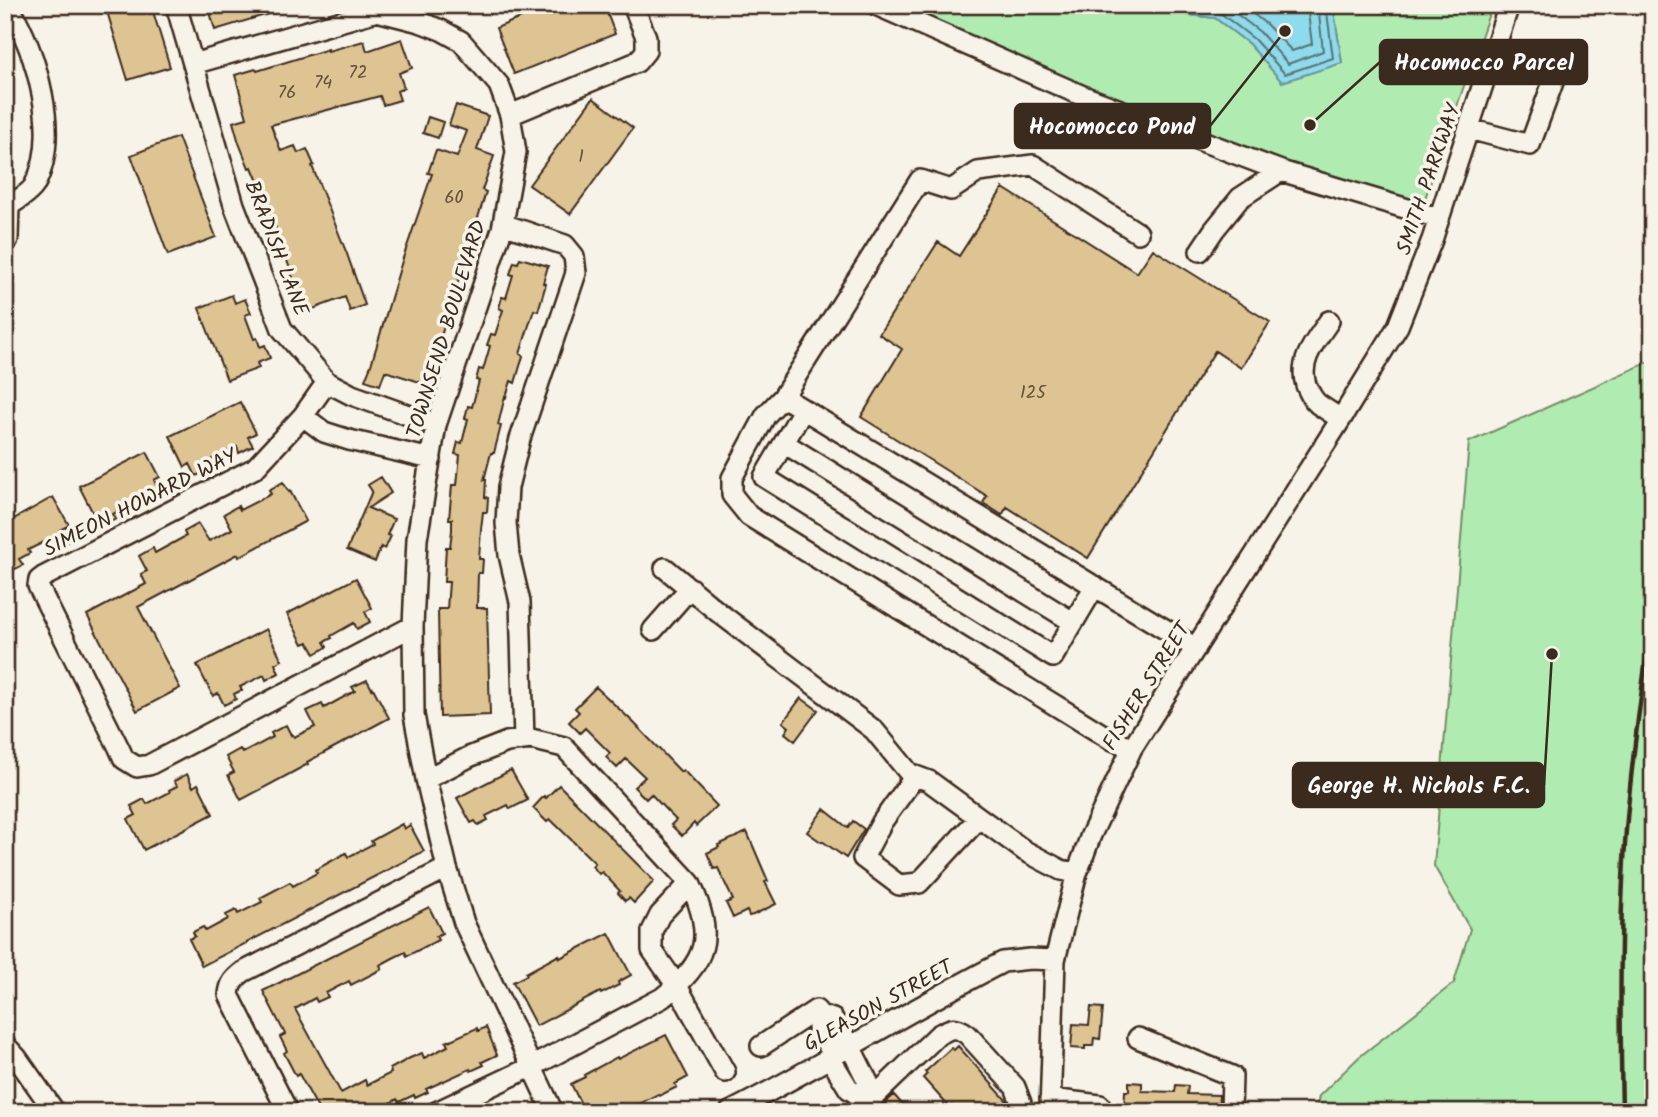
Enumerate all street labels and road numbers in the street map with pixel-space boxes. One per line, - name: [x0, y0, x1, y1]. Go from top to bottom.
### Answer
- street label: SMITH PARKWAY: [1388, 99, 1471, 260]
- street label: BRADISH LANE: [235, 176, 317, 322]
- street label: TOWNSEND BOULEVARD: [399, 216, 496, 443]
- street label: SIMEON HOWARD WAY: [38, 440, 244, 567]
- street label: FISHER STREET: [1095, 615, 1201, 758]
- street label: GLEASON STREET: [798, 951, 961, 1061]

